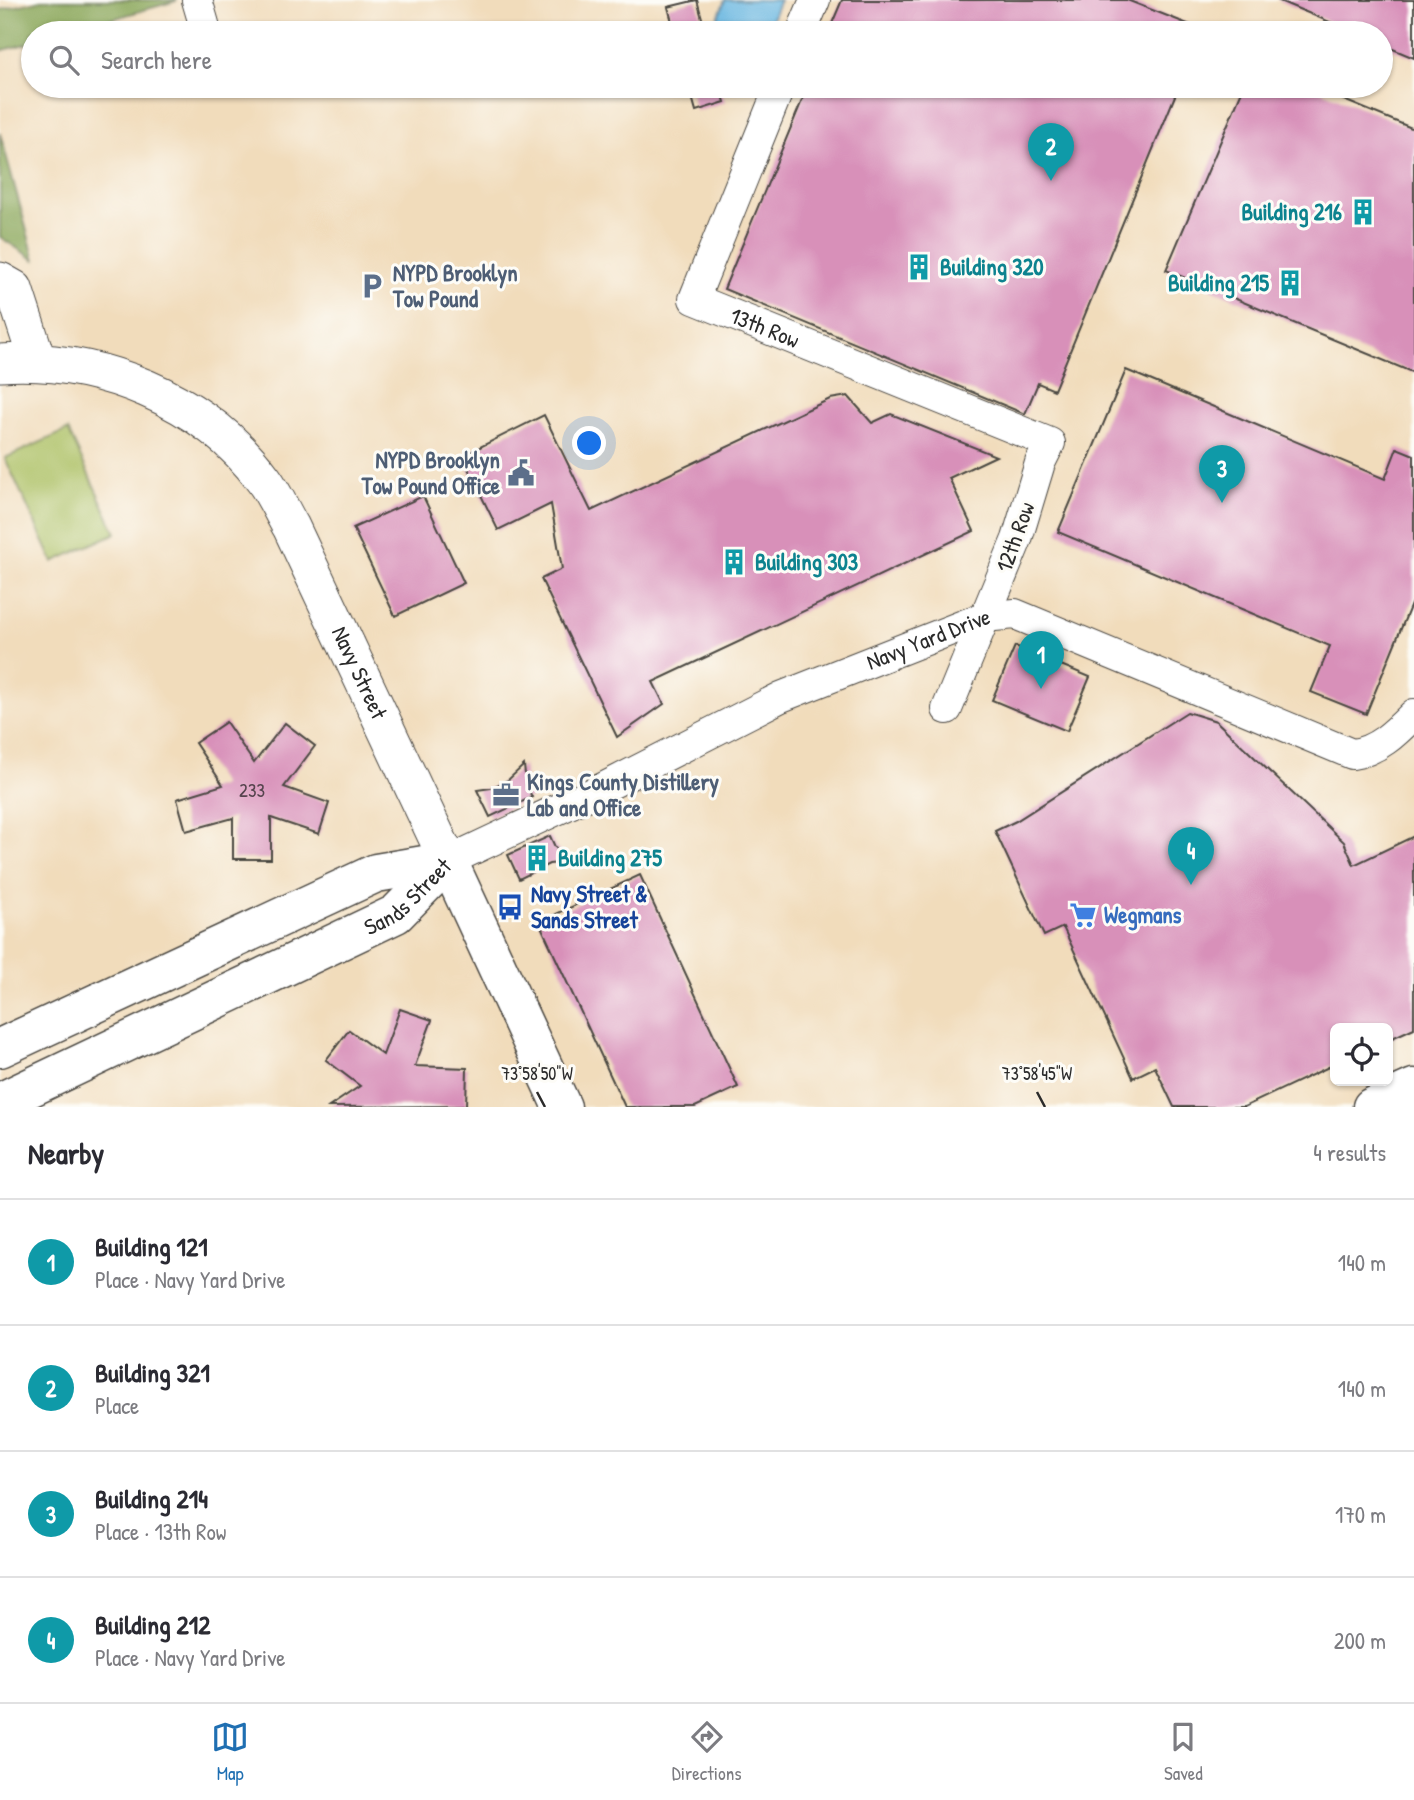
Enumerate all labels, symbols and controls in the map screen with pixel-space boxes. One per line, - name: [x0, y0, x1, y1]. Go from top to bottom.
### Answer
- search box: [21, 21, 1393, 98]
- icon: search: [45, 41, 83, 79]
- text: Search here: [101, 42, 212, 77]
- pin: 2: [1028, 123, 1074, 181]
- place label: Building 216: [1242, 196, 1342, 228]
- building icon: Building 216: [1348, 197, 1378, 227]
- place label: Building 320: [940, 251, 1044, 283]
- building icon: Building 320: [904, 252, 934, 282]
- place label: NYPD Brooklyn Tow Pound: [392, 257, 518, 314]
- place label: Building 215: [1168, 267, 1269, 299]
- building icon: Building 215: [1275, 268, 1305, 298]
- parking icon: NYPD Brooklyn Tow Pound: [357, 271, 387, 301]
- street label: 13th Row: [726, 299, 804, 355]
- your location: [572, 426, 606, 460]
- place label: NYPD Brooklyn Tow Pound Office: [361, 444, 501, 501]
- pin: 3: [1199, 445, 1245, 503]
- public building icon: NYPD Brooklyn Tow Pound Office: [506, 458, 536, 488]
- street label: 12th Row: [988, 498, 1041, 576]
- place label: Building 303: [755, 546, 858, 578]
- building icon: Building 303: [719, 547, 749, 577]
- street label: Navy Yard Drive: [862, 600, 992, 677]
- street label: Navy Street: [325, 621, 395, 725]
- pin: 1: [1018, 631, 1064, 689]
- place label: Kings County Distillery Lab and Office: [527, 766, 719, 823]
- house number: 233: [239, 777, 265, 803]
- office icon: Kings County Distillery Lab and Office: [491, 780, 521, 810]
- pin: 4: [1168, 827, 1214, 885]
- place label: Building 275: [558, 842, 662, 874]
- building icon: Building 275: [522, 843, 552, 873]
- street label: Sands Street: [359, 850, 459, 942]
- place label: Navy Street & Sands Street: [531, 878, 648, 935]
- bus stop icon: Navy Street & Sands Street: [495, 892, 525, 922]
- place label: Wegmans: [1104, 899, 1182, 931]
- supermarket icon: Wegmans: [1068, 900, 1098, 930]
- map controls: [1330, 1023, 1393, 1086]
- button: locate: [1330, 1023, 1393, 1086]
- text: 73°58'50"W: [501, 1061, 573, 1086]
- text: 73°58'45"W: [1002, 1061, 1072, 1086]
- text: Nearby: [28, 1133, 104, 1173]
- text: 4 results: [1313, 1137, 1386, 1168]
- text: Building 121: [95, 1229, 208, 1264]
- text: 1: [47, 1247, 55, 1278]
- text: 140 m: [1338, 1247, 1386, 1278]
- text: Place · Navy Yard Drive: [95, 1264, 286, 1295]
- text: Building 321: [95, 1355, 210, 1390]
- text: 2: [46, 1373, 56, 1404]
- text: 140 m: [1338, 1373, 1386, 1404]
- text: Place: [95, 1390, 139, 1421]
- text: Building 214: [95, 1481, 208, 1516]
- text: 3: [46, 1499, 56, 1530]
- text: 170 m: [1335, 1499, 1386, 1530]
- text: Place · 13th Row: [95, 1516, 226, 1547]
- text: Building 212: [95, 1607, 210, 1642]
- text: 4: [47, 1625, 55, 1656]
- text: 200 m: [1334, 1625, 1386, 1656]
- text: Place · Navy Yard Drive: [95, 1642, 286, 1673]
- tab: Map: [211, 1718, 249, 1786]
- tab: Directions: [672, 1718, 742, 1786]
- tab: Saved: [1164, 1718, 1203, 1786]

